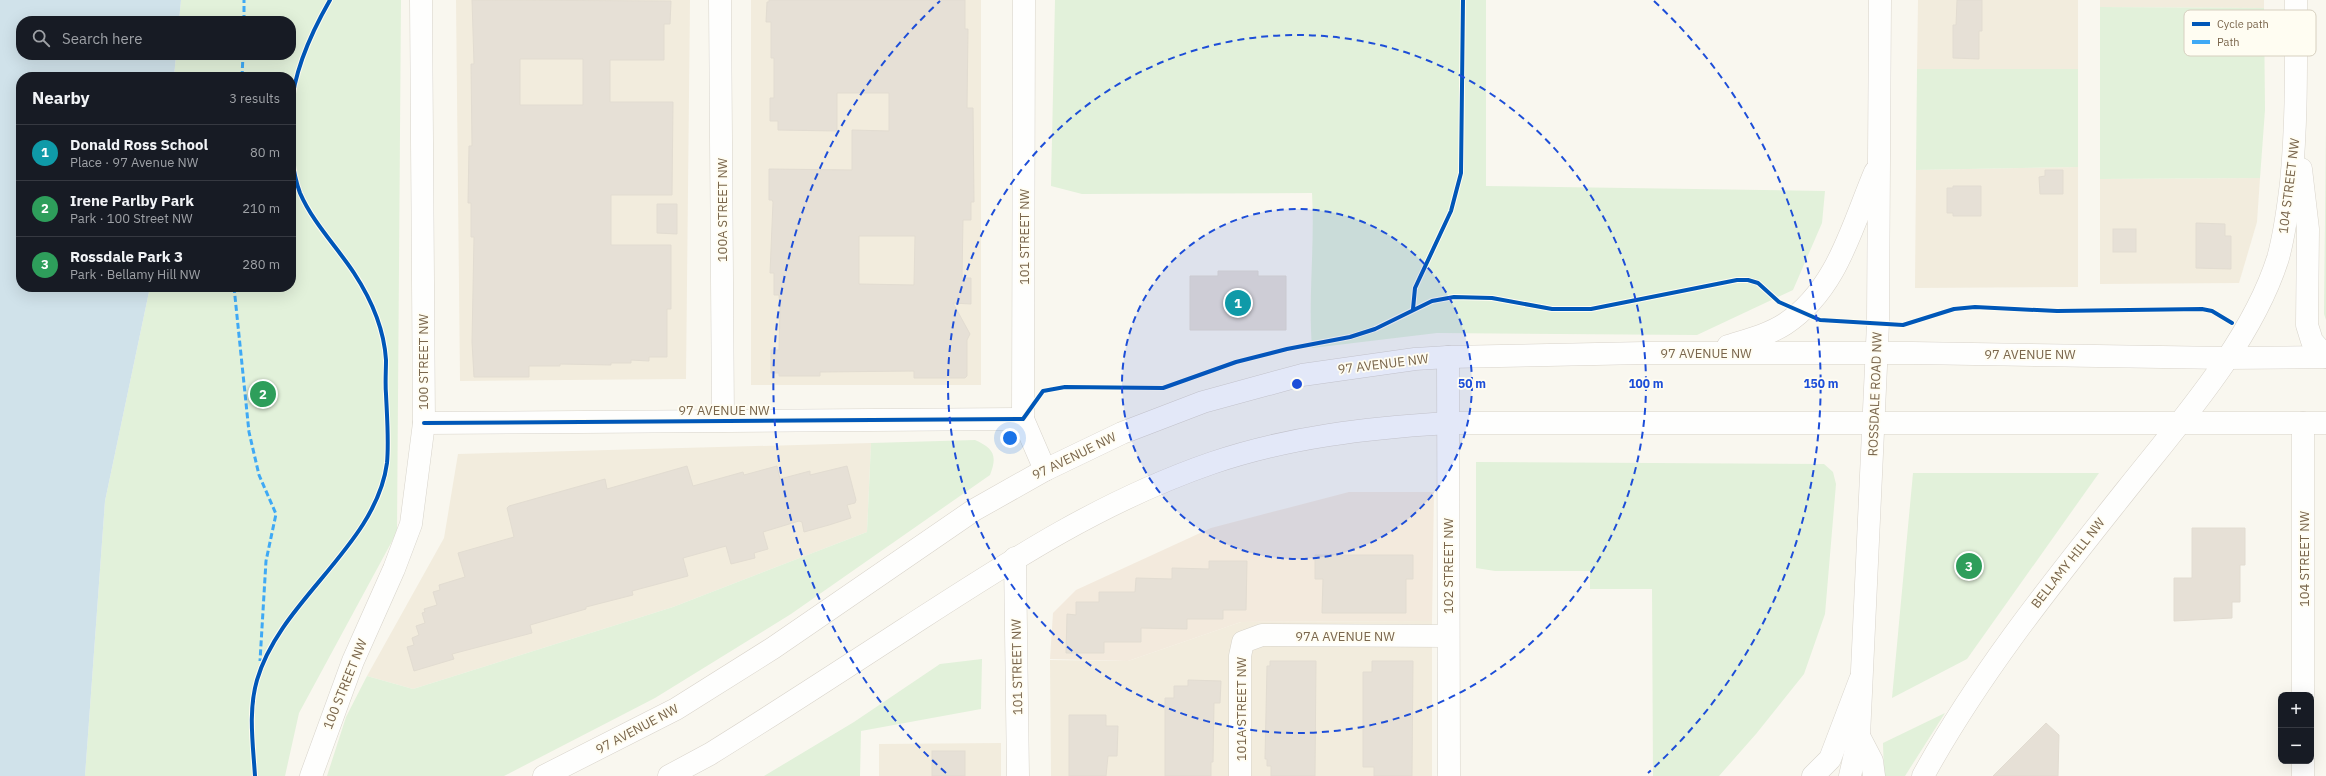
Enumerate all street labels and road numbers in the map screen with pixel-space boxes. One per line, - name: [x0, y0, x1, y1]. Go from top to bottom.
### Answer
- street label: 104 STREET NW: [2275, 137, 2303, 235]
- street label: 100A STREET NW: [714, 157, 731, 262]
- street label: 101 STREET NW: [1016, 189, 1033, 285]
- street label: 100 STREET NW: [415, 314, 432, 410]
- street label: ROSSDALE ROAD NW: [1864, 331, 1886, 457]
- street label: 97 AVENUE NW: [1660, 345, 1752, 362]
- street label: 97 AVENUE NW: [1984, 346, 2076, 363]
- street label: 97 AVENUE NW: [1337, 350, 1430, 378]
- street label: 97 AVENUE NW: [678, 402, 770, 419]
- street label: 97 AVENUE NW: [1029, 428, 1119, 484]
- street label: 104 STREET NW: [2296, 511, 2313, 607]
- street label: BELLAMY HILL NW: [2027, 514, 2109, 612]
- street label: 102 STREET NW: [1440, 518, 1457, 614]
- street label: 101 STREET NW: [1008, 618, 1026, 715]
- street label: 97A AVENUE NW: [1295, 628, 1395, 645]
- street label: 100 STREET NW: [319, 636, 371, 732]
- street label: 101A STREET NW: [1233, 656, 1250, 761]
- street label: 97 AVENUE NW: [593, 700, 682, 758]

